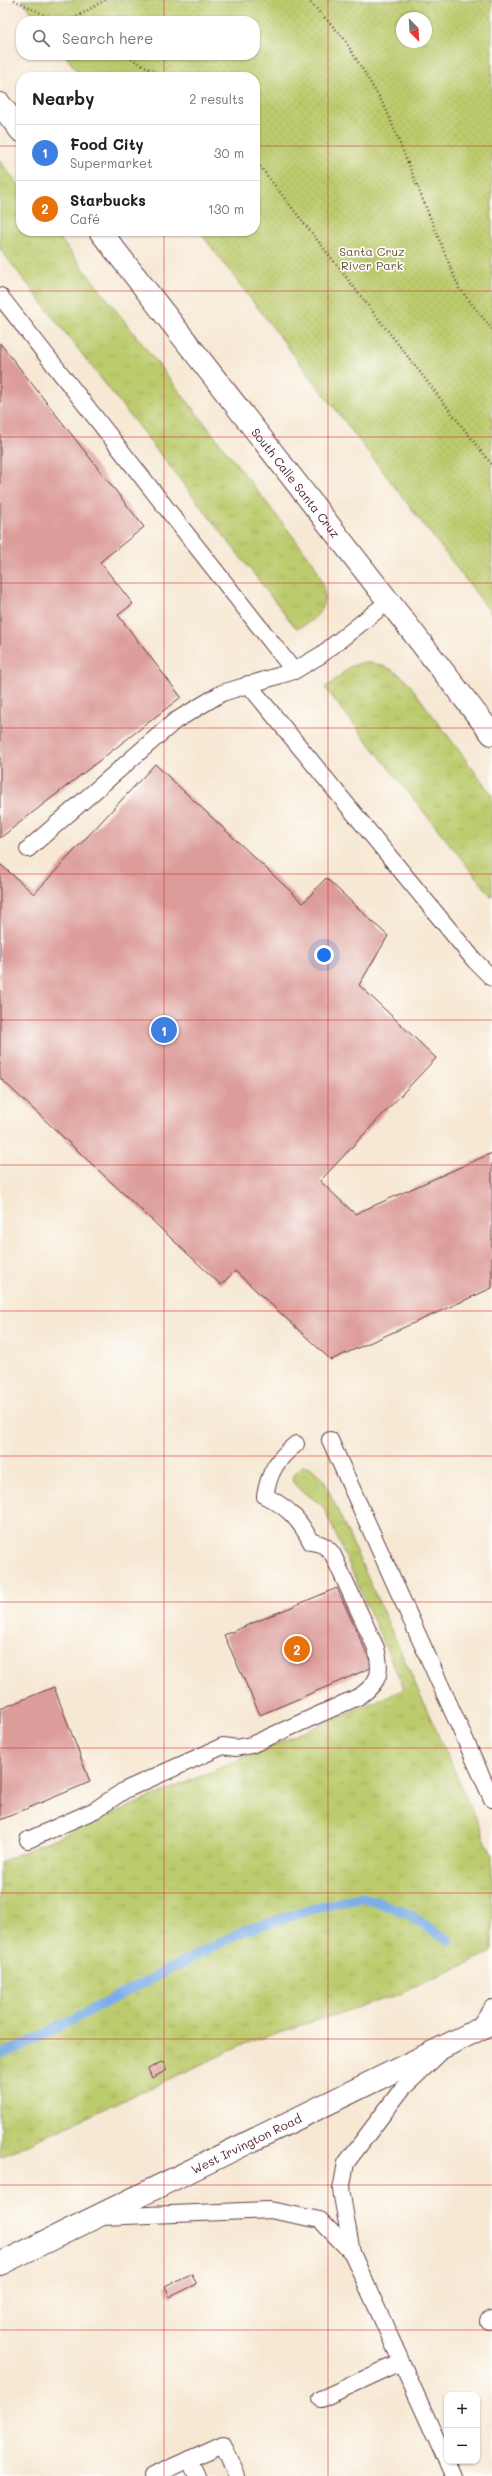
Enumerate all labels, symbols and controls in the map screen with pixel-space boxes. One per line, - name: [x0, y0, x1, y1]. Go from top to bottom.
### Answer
- north arrow: [396, 12, 432, 48]
- search box: [16, 16, 260, 60]
- icon: search: [30, 27, 52, 49]
- text: Search here: [62, 28, 153, 48]
- text: Nearby: [32, 87, 94, 109]
- text: 2 results: [189, 90, 244, 107]
- text: Food City: [70, 134, 144, 154]
- text: 1: [42, 144, 48, 161]
- text: 30 m: [214, 144, 244, 161]
- text: Supermarket: [70, 154, 153, 171]
- text: Starbucks: [70, 190, 146, 210]
- text: 2: [41, 200, 49, 217]
- text: 130 m: [208, 200, 244, 217]
- text: Café: [70, 210, 100, 227]
- park label: Santa Cruz River Park: [339, 243, 405, 273]
- street label: South Calle Santa Cruz: [248, 424, 344, 541]
- your location: [314, 945, 334, 965]
- pin: 1: [151, 1015, 177, 1045]
- pin: 2: [284, 1634, 310, 1664]
- street label: West Irvington Road: [188, 2110, 304, 2177]
- map controls: [444, 2392, 480, 2464]
- button: +: [444, 2392, 480, 2428]
- button: −: [444, 2428, 480, 2464]

